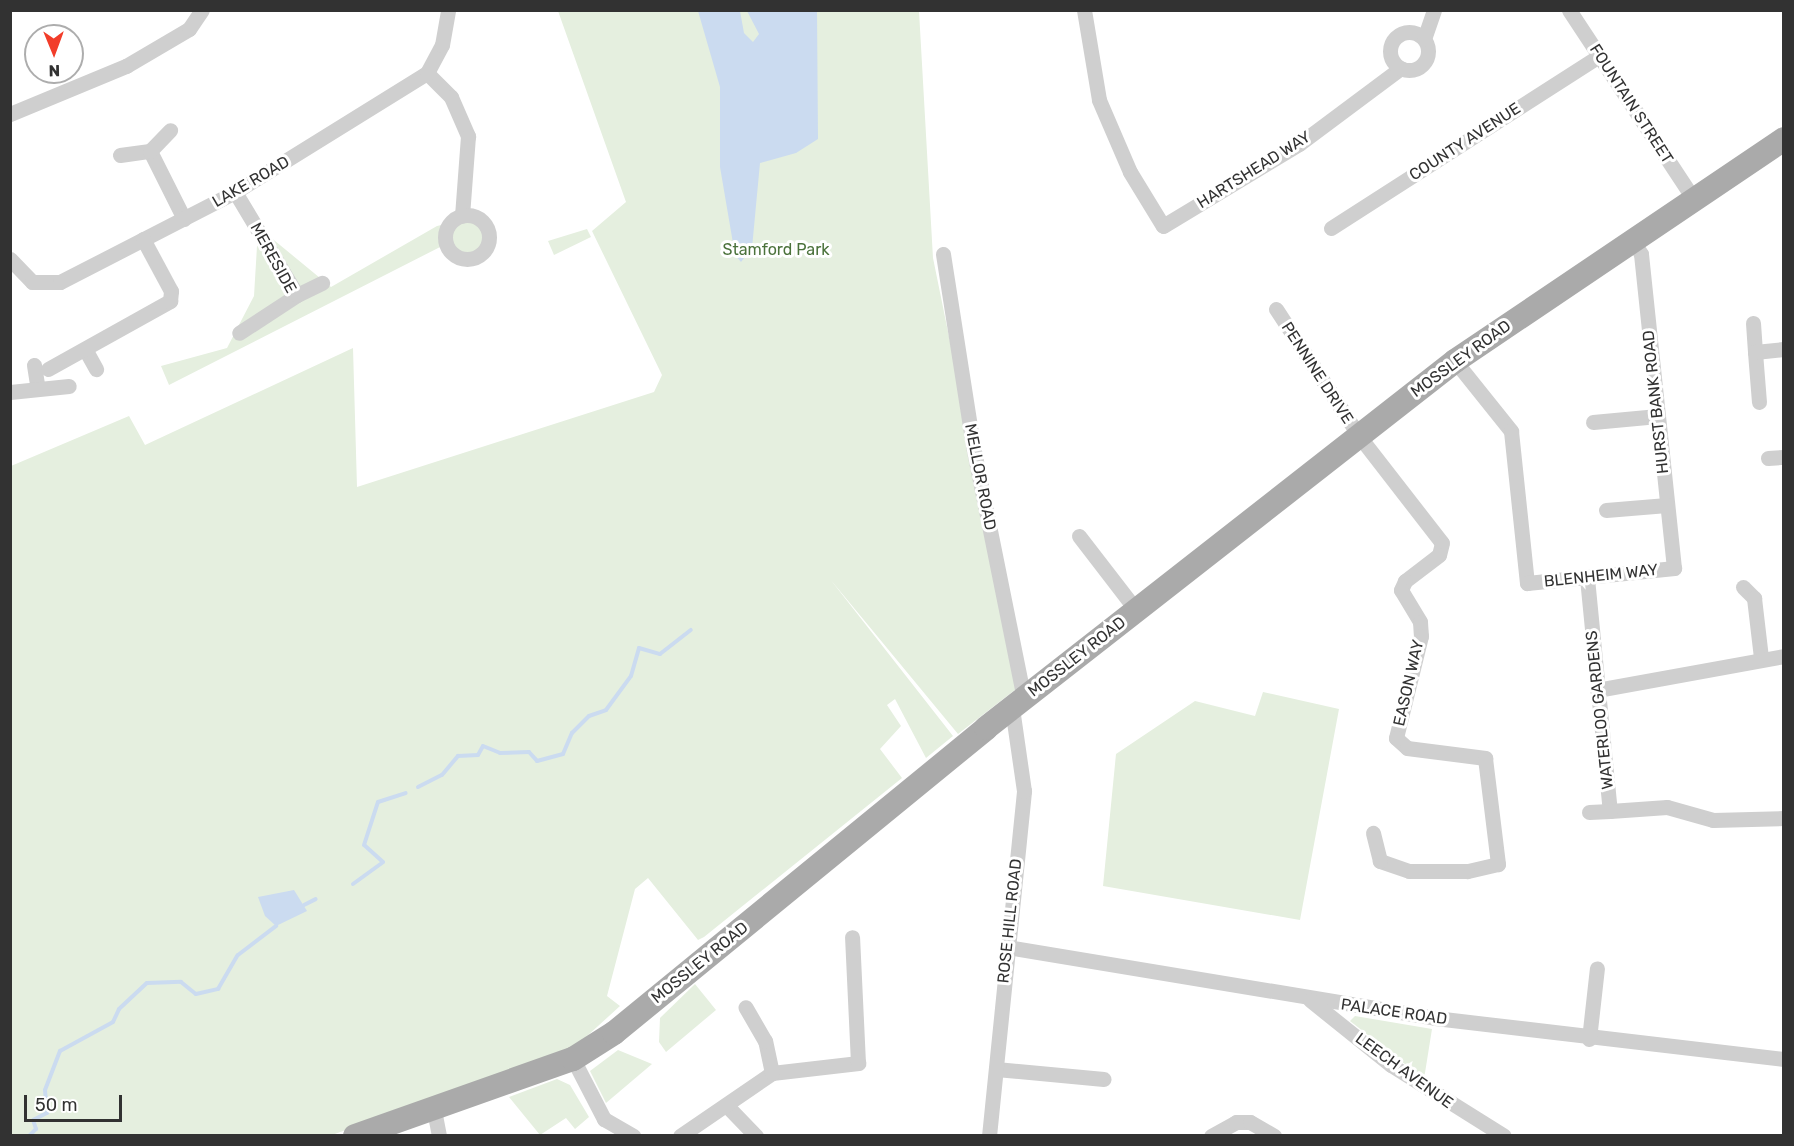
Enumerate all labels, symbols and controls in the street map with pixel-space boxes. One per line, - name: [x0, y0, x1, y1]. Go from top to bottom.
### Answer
- north arrow: [24, 24, 84, 84]
- street label: FOUNTAIN STREET: [1585, 41, 1677, 167]
- text: N: [48, 61, 60, 80]
- street label: COUNTY AVENUE: [1405, 99, 1525, 185]
- street label: HARTSHEAD WAY: [1193, 127, 1315, 213]
- street label: LAKE ROAD: [209, 152, 293, 212]
- street label: MERESIDE: [246, 219, 300, 297]
- park label: Stamford Park: [723, 240, 829, 260]
- street label: MOSSLEY ROAD: [1407, 316, 1515, 402]
- street label: PENNINE DRIVE: [1277, 319, 1357, 427]
- street label: HURST BANK ROAD: [1639, 329, 1673, 475]
- street label: MELLOR ROAD: [960, 422, 1000, 532]
- street label: BLENHEIM WAY: [1543, 560, 1659, 592]
- street label: MOSSLEY ROAD: [1024, 613, 1130, 701]
- street label: WATERLOO GARDENS: [1582, 630, 1618, 790]
- street label: EASON WAY: [1390, 638, 1428, 728]
- street label: ROSE HILL ROAD: [994, 858, 1026, 984]
- street label: MOSSLEY ROAD: [648, 918, 752, 1008]
- street label: PALACE ROAD: [1340, 995, 1448, 1029]
- street label: LEECH AVENUE: [1351, 1029, 1457, 1113]
- scale bar: [27, 1083, 124, 1121]
- text: 50 m: [35, 1094, 78, 1116]

